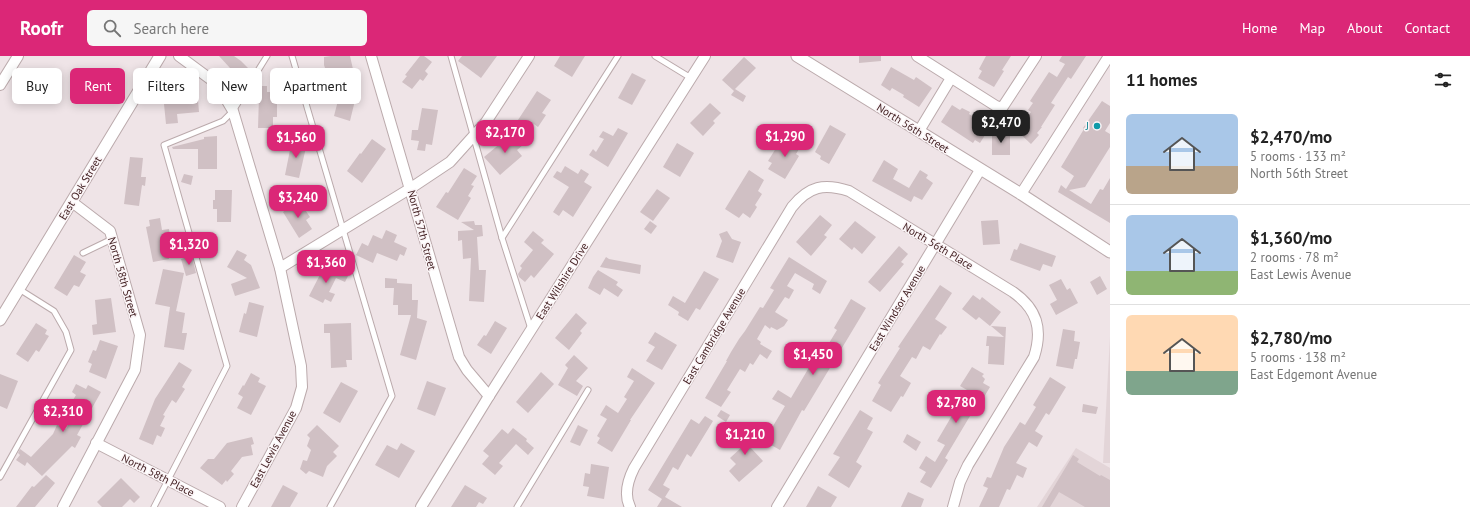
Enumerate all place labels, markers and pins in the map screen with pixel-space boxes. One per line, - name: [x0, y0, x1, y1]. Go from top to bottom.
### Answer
- pin: $2,470: [968, 110, 1034, 144]
- place label: J: [1085, 119, 1089, 133]
- pin: $2,170: [472, 120, 538, 154]
- marker: J: [1092, 121, 1102, 131]
- pin: $1,290: [752, 124, 818, 158]
- pin: $1,560: [263, 125, 329, 159]
- pin: $3,240: [265, 185, 331, 219]
- pin: $1,320: [156, 232, 222, 266]
- pin: $1,360: [293, 250, 359, 284]
- pin: $1,450: [780, 342, 846, 376]
- pin: $2,780: [923, 390, 989, 424]
- pin: $2,310: [30, 399, 96, 433]
- pin: $1,210: [712, 422, 778, 456]

